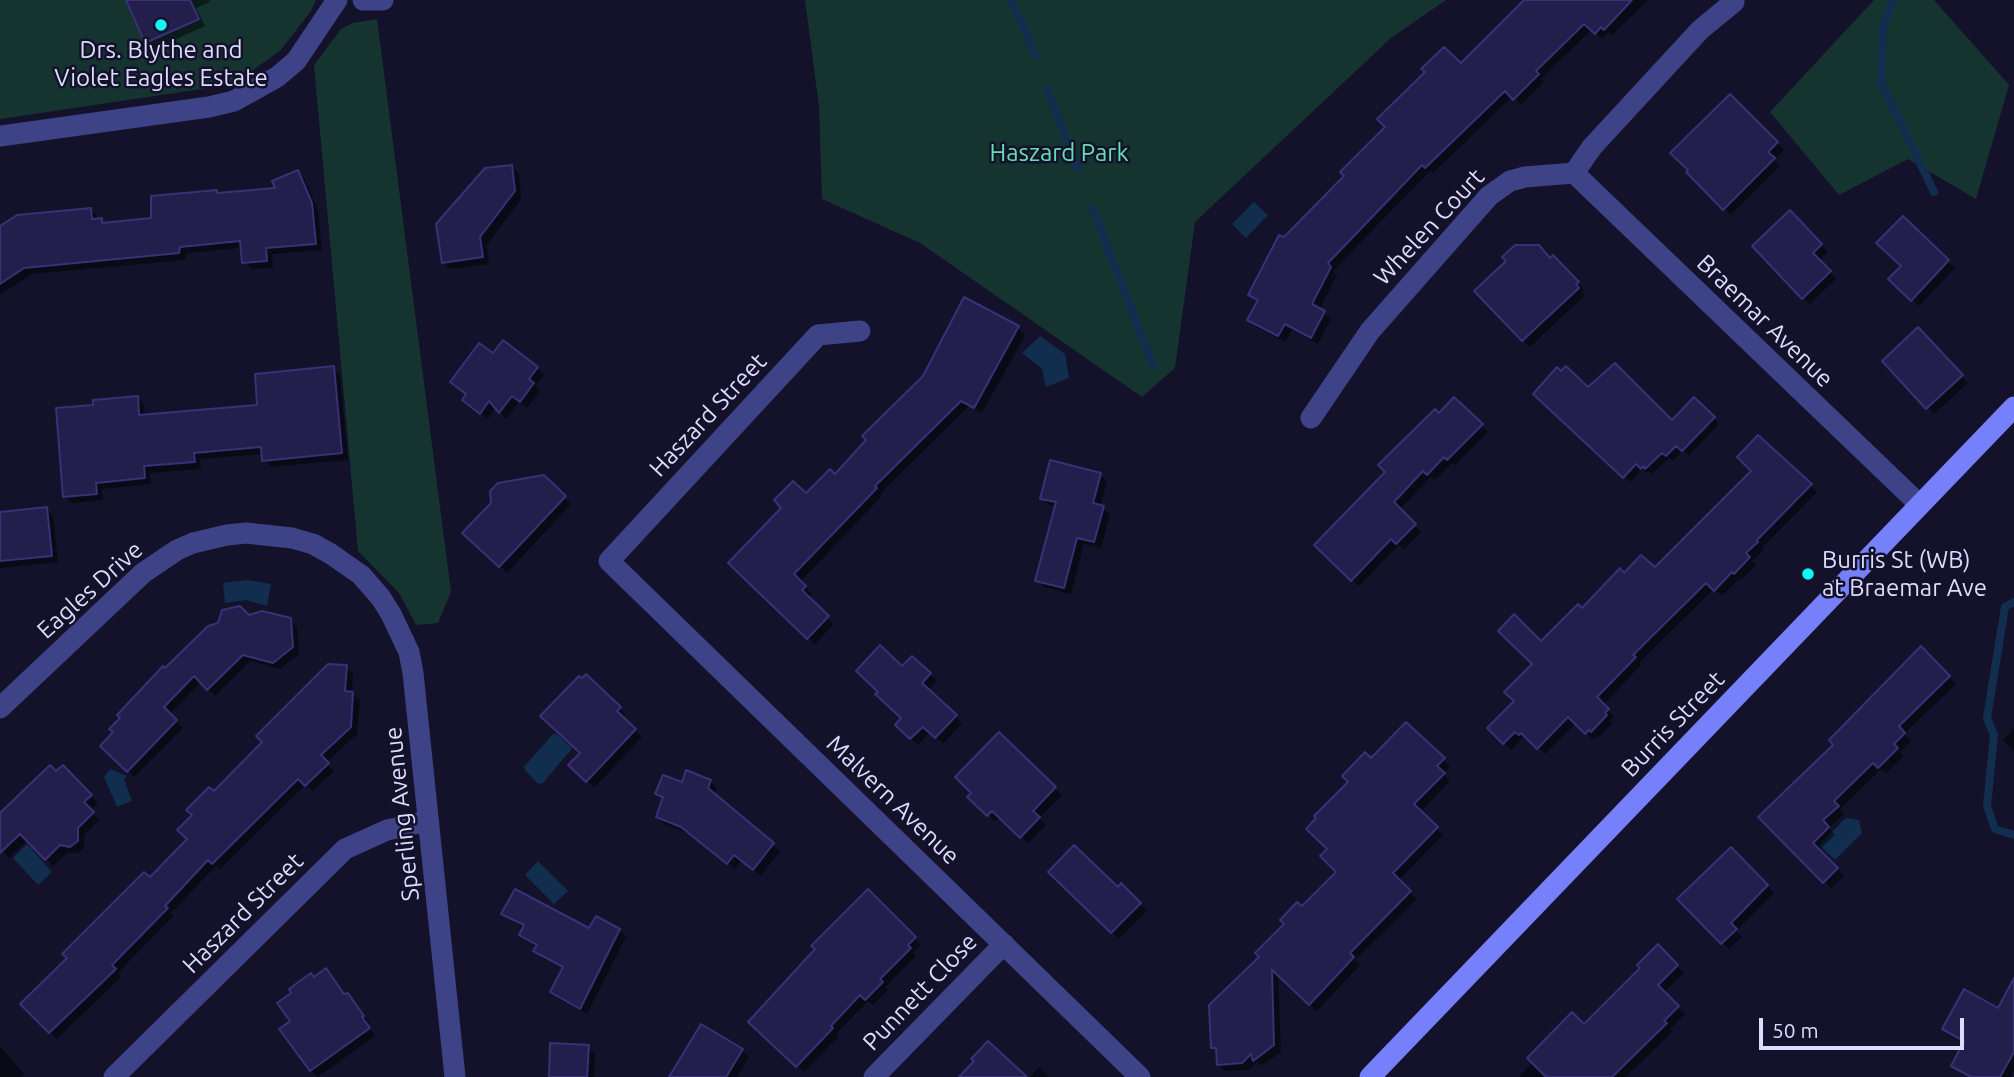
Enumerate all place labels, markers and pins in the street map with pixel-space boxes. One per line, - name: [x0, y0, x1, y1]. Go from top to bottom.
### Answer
- marker: Drs. Blythe and Violet Eagles Estate: [153, 17, 169, 33]
- place label: Drs. Blythe and Violet Eagles Estate: [54, 36, 268, 92]
- place label: Burris St (WB) at Braemar Ave: [1822, 546, 1987, 602]
- marker: Burris St (WB) at Braemar Ave: [1800, 566, 1816, 582]

